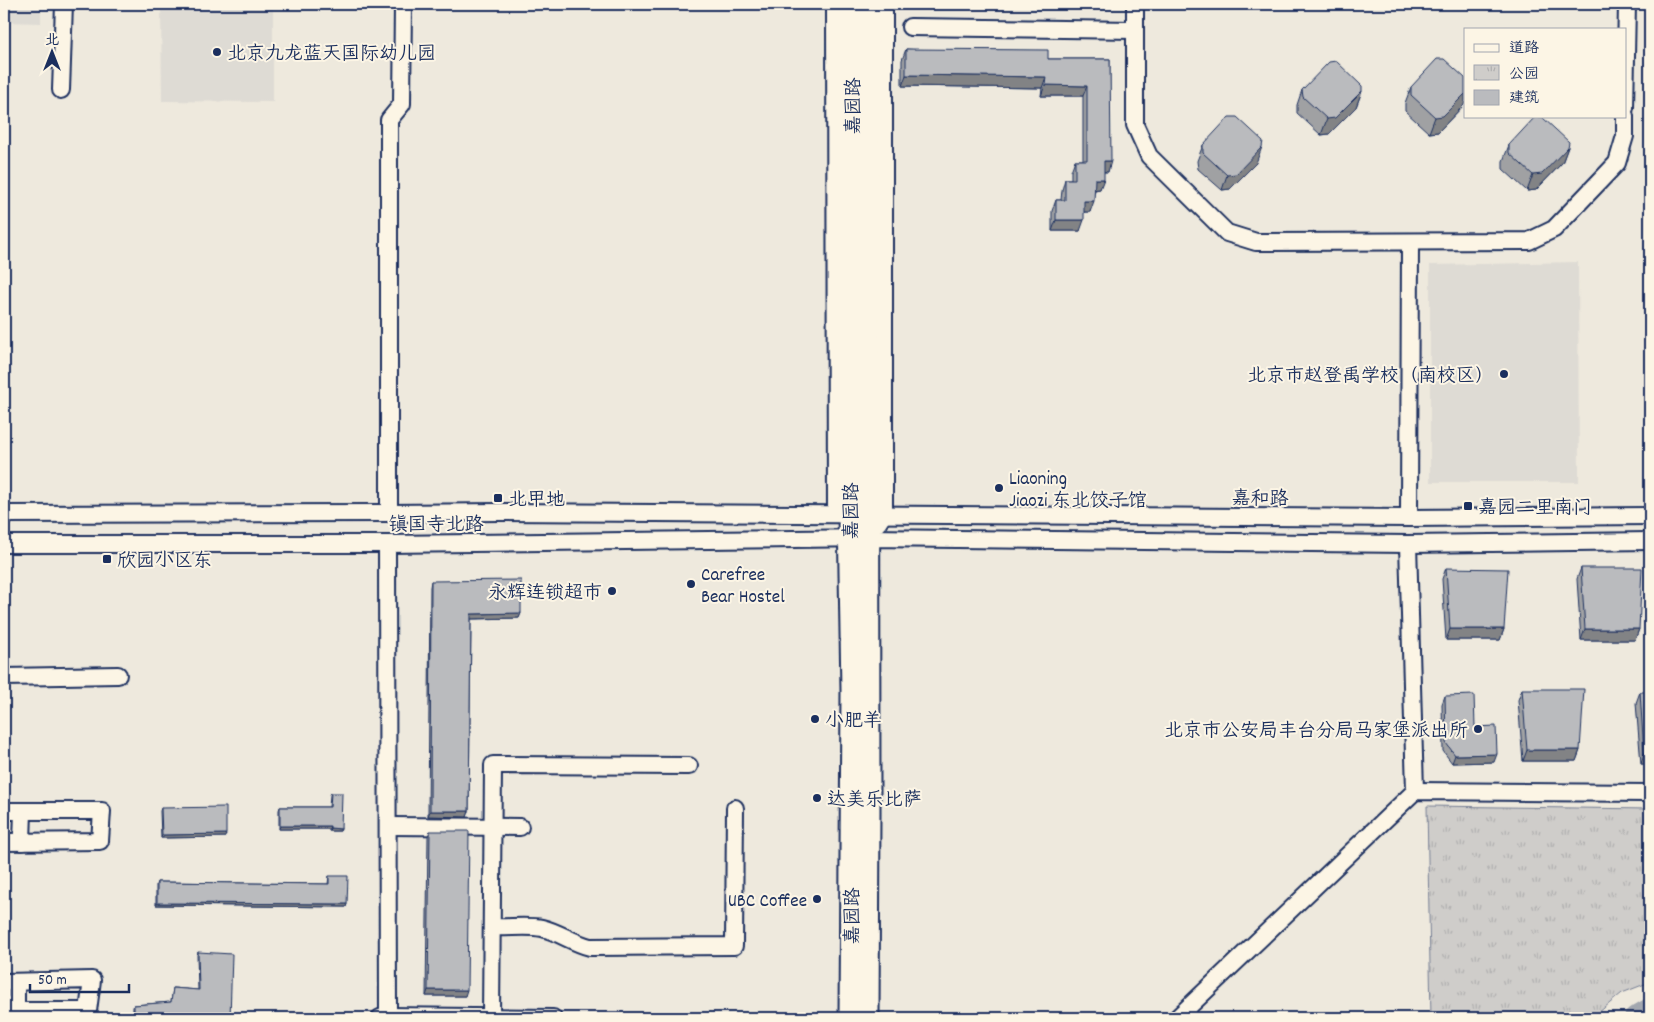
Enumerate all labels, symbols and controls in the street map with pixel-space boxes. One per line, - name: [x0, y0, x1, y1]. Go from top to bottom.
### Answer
- north arrow: [28, 28, 78, 78]
- legend: [1464, 28, 1626, 118]
- text: 北: [45, 31, 59, 51]
- text: 道路: [1509, 38, 1539, 60]
- place label: 北京九龙蓝天国际幼儿园: [227, 42, 436, 69]
- marker: 北京九龙蓝天国际幼儿园: [211, 46, 223, 58]
- text: 公园: [1509, 64, 1539, 86]
- street label: 嘉园路: [842, 77, 869, 135]
- text: 建筑: [1509, 88, 1539, 110]
- place label: 北京市赵登禹学校（南校区）: [1247, 364, 1494, 391]
- marker: 北京市赵登禹学校（南校区）: [1498, 368, 1510, 380]
- place label: Liaoning Jiaozi 东北饺子馆: [1009, 467, 1147, 516]
- street label: 嘉园路: [840, 482, 867, 540]
- marker: Liaoning Jiaozi 东北饺子馆: [993, 482, 1005, 494]
- street label: 嘉和路: [1231, 487, 1289, 514]
- place label: 北甲地: [508, 488, 565, 515]
- marker: 北甲地: [492, 492, 504, 504]
- place label: 嘉园二里南门: [1478, 496, 1592, 523]
- marker: 嘉园二里南门: [1462, 500, 1474, 512]
- street label: 镇国寺北路: [388, 513, 484, 540]
- place label: 欣园小区东: [117, 549, 212, 576]
- marker: 欣园小区东: [101, 553, 113, 565]
- place label: Carefree Bear Hostel: [701, 563, 785, 612]
- marker: Carefree Bear Hostel: [685, 578, 697, 590]
- place label: 永辉连锁超市: [488, 581, 602, 608]
- marker: 永辉连锁超市: [606, 585, 618, 597]
- place label: 小肥羊: [825, 709, 882, 736]
- marker: 小肥羊: [809, 713, 821, 725]
- place label: 北京市公安局丰台分局马家堡派出所: [1164, 719, 1468, 746]
- marker: 北京市公安局丰台分局马家堡派出所: [1472, 723, 1484, 735]
- place label: 达美乐比萨: [827, 788, 922, 815]
- marker: 达美乐比萨: [811, 792, 823, 804]
- street label: 嘉园路: [841, 887, 868, 945]
- place label: UBC Coffee: [728, 889, 807, 916]
- marker: UBC Coffee: [811, 893, 823, 905]
- scale bar: [30, 962, 129, 994]
- text: 50 m: [38, 970, 67, 992]

